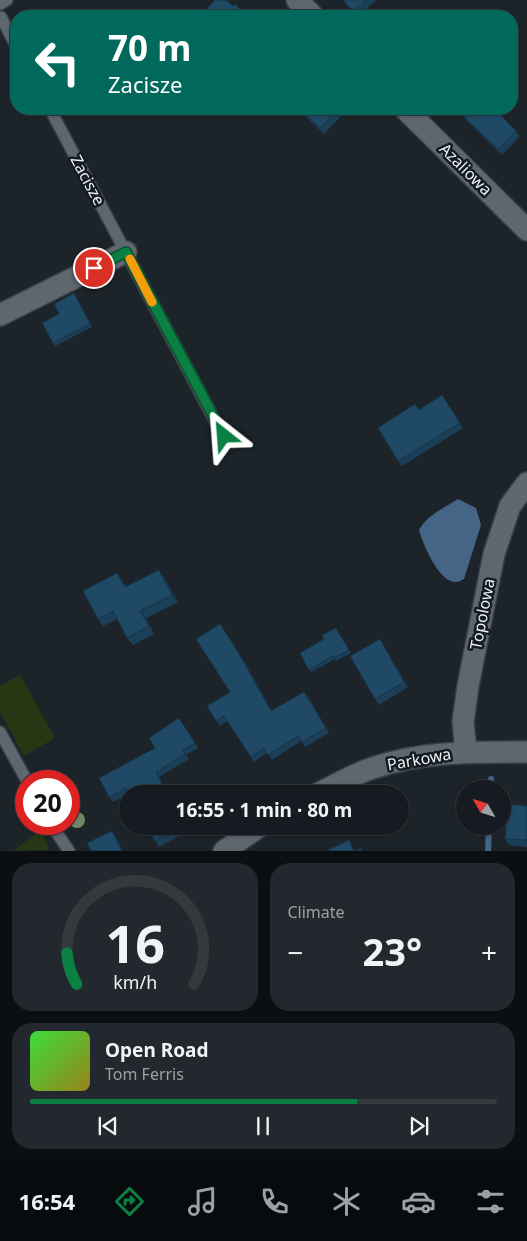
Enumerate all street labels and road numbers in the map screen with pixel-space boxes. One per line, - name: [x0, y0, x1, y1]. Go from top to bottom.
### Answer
- street label: Azaliowa: [435, 138, 497, 200]
- street label: Zacisze: [66, 151, 110, 209]
- street label: Topolowa: [464, 577, 500, 651]
- street label: Parkowa: [385, 743, 453, 775]

